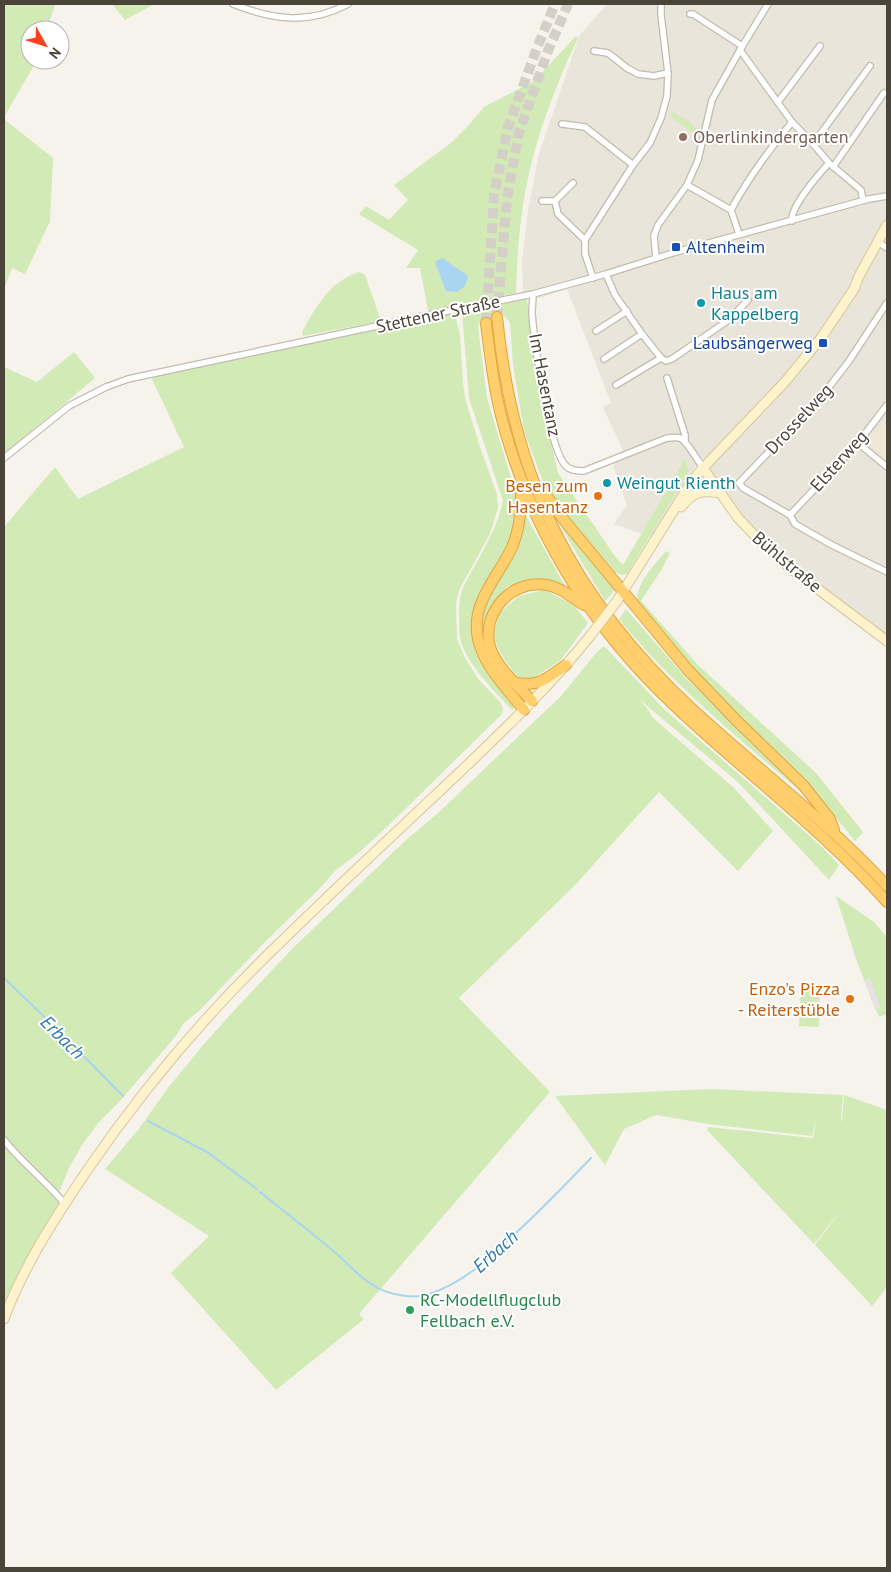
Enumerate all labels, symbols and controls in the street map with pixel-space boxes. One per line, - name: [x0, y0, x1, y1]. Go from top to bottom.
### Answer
- north arrow: [20, 20, 70, 70]
- text: N: [45, 44, 65, 62]
- place label: Oberlinkindergarten: [693, 125, 849, 148]
- marker: Oberlinkindergarten: [677, 131, 689, 143]
- place label: Altenheim: [686, 235, 765, 258]
- marker: Altenheim: [670, 241, 682, 253]
- place label: Haus am Kappelberg: [711, 281, 799, 325]
- street label: Stettener Straße: [374, 289, 502, 338]
- marker: Haus am Kappelberg: [695, 297, 707, 309]
- street label: Im Hasentanz: [524, 331, 567, 439]
- place label: Laubsängerweg: [693, 331, 813, 354]
- marker: Laubsängerweg: [817, 337, 829, 349]
- street label: Drosselweg: [760, 378, 837, 459]
- street label: Elsterweg: [805, 425, 872, 496]
- place label: Weingut Rienth: [617, 471, 736, 494]
- place label: Besen zum Hasentanz: [505, 474, 588, 518]
- marker: Weingut Rienth: [601, 477, 613, 489]
- marker: Besen zum Hasentanz: [592, 490, 604, 502]
- street label: Bühlstraße: [748, 526, 827, 597]
- place label: Enzo's Pizza - Reiterstüble: [738, 977, 840, 1021]
- marker: Enzo's Pizza - Reiterstüble: [844, 993, 856, 1005]
- water label: Erbach: [36, 1010, 90, 1064]
- water label: Erbach: [467, 1224, 523, 1278]
- place label: RC-Modellflugclub Fellbach e.V.: [420, 1288, 561, 1332]
- marker: RC-Modellflugclub Fellbach e.V.: [404, 1304, 416, 1316]

